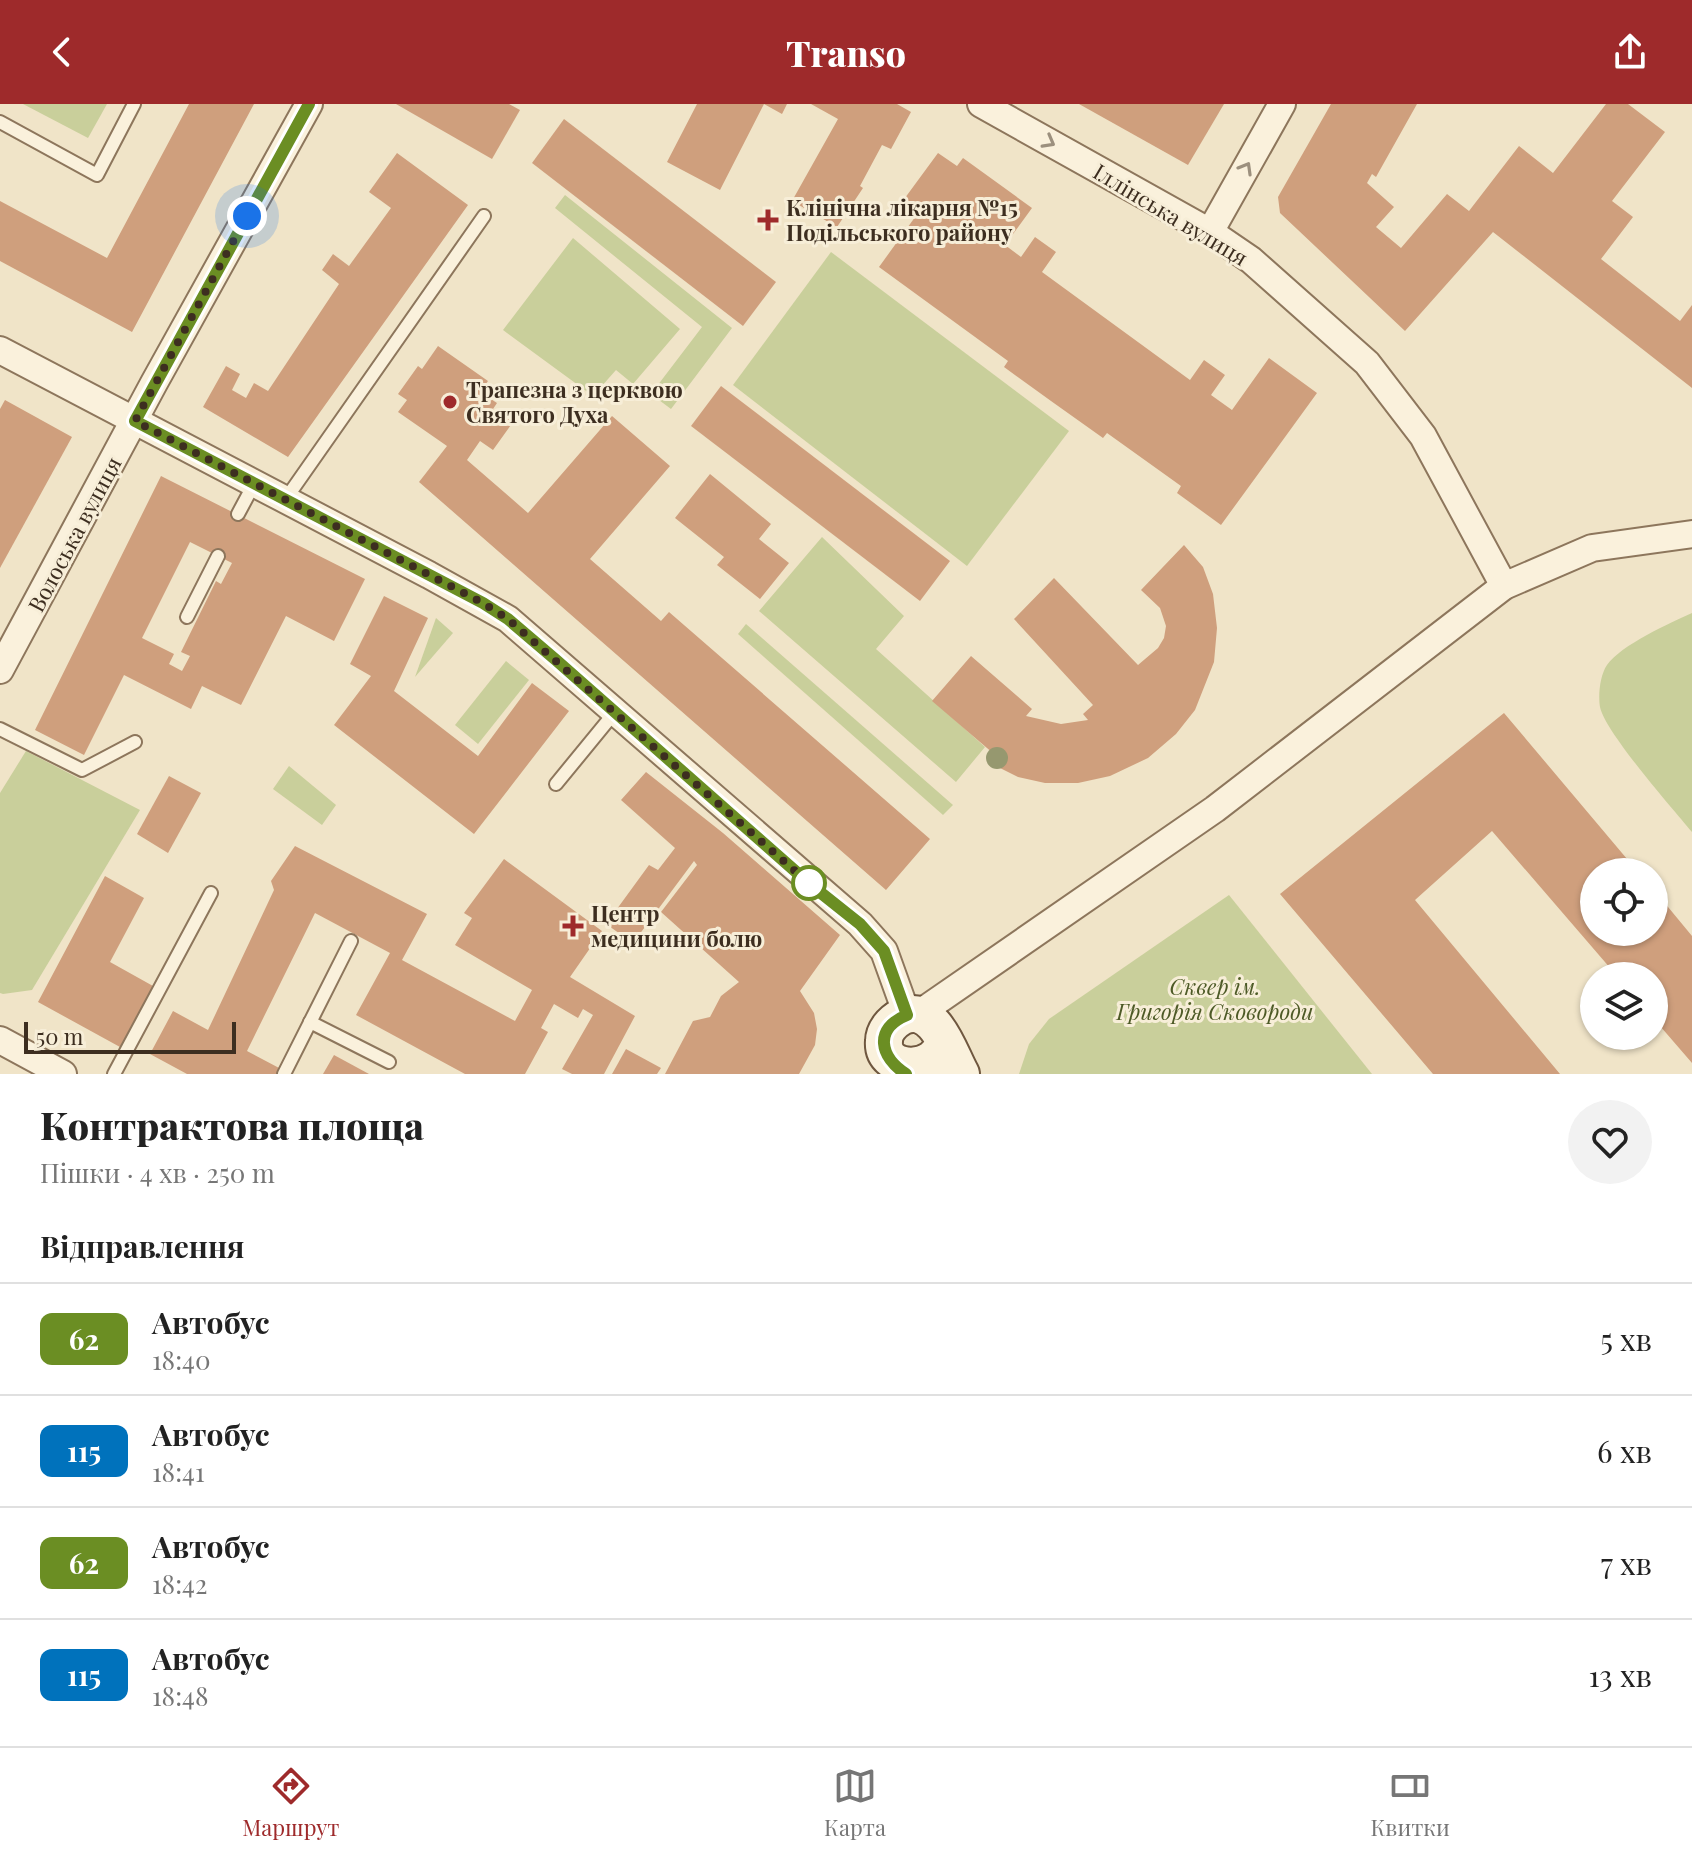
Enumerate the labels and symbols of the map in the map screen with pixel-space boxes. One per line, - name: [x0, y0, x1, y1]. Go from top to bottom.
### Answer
- one-way arrow: [1040, 132, 1055, 148]
- street label: Іллінська вулиця: [1088, 156, 1254, 272]
- one-way arrow: [1236, 162, 1251, 176]
- place label: Клінічна лікарня №15 Подільського району: [786, 192, 1018, 247]
- your location: [227, 196, 267, 236]
- marker: Клінічна лікарня №15 Подільського району: [757, 209, 779, 231]
- place label: Трапезна з церквою Святого Духа: [466, 374, 683, 429]
- marker: Трапезна з церквою Святого Духа: [441, 393, 459, 411]
- street label: Волоська вулиця: [20, 451, 128, 617]
- unlabelled marker: [792, 866, 826, 900]
- place label: Центр медицини болю: [591, 898, 762, 953]
- marker: Центр медицини болю: [562, 915, 584, 937]
- park label: Сквер ім. Григорія Сковороди: [1116, 971, 1313, 1026]
- scale bar: [24, 1018, 236, 1054]

